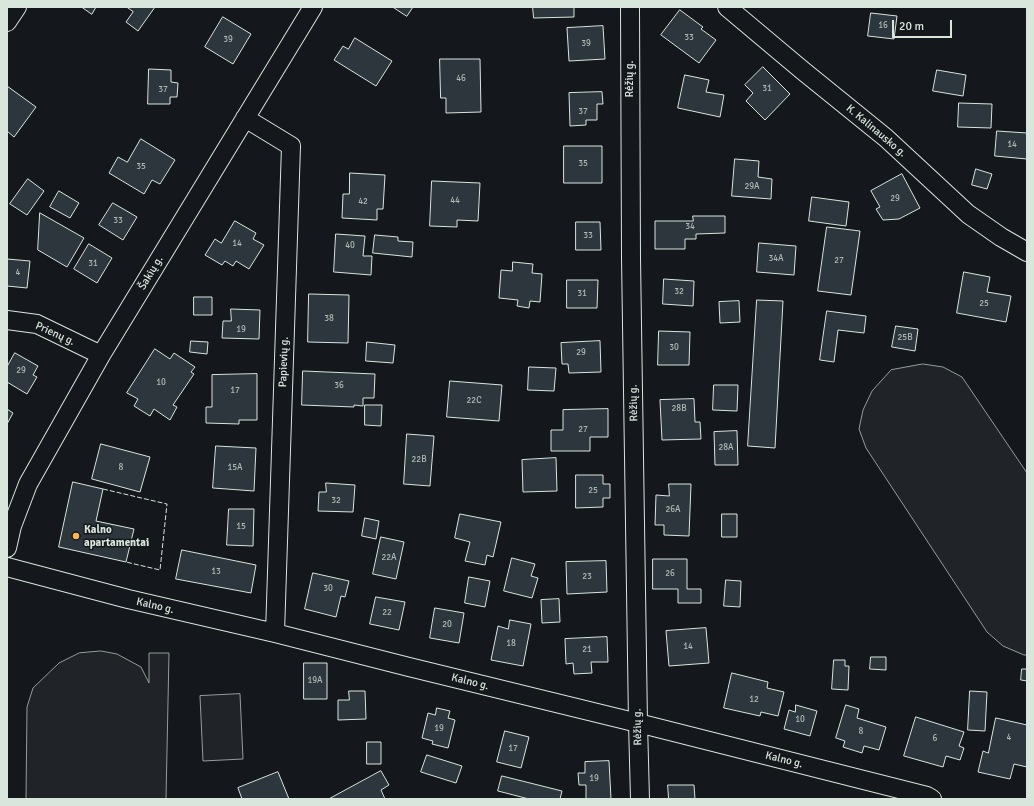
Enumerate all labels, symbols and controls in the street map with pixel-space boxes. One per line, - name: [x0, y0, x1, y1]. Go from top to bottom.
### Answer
- scale bar: [894, 12, 954, 38]
- text: 20 m: [899, 19, 924, 34]
- house number: 16: [878, 21, 888, 31]
- house number: 33: [684, 33, 694, 43]
- house number: 39: [223, 35, 233, 45]
- house number: 39: [581, 39, 591, 49]
- street label: Rėžių g.: [623, 61, 637, 97]
- house number: 46: [456, 74, 466, 84]
- house number: 31: [762, 84, 772, 94]
- house number: 37: [158, 85, 168, 95]
- street label: K. Kalinausko g.: [843, 102, 909, 160]
- house number: 37: [578, 107, 588, 117]
- house number: 14: [1007, 140, 1017, 150]
- house number: 35: [578, 159, 588, 169]
- house number: 35: [136, 162, 146, 172]
- house number: 29A: [744, 182, 760, 192]
- house number: 29: [890, 194, 900, 204]
- house number: 44: [450, 196, 460, 206]
- house number: 42: [358, 197, 368, 207]
- house number: 33: [113, 216, 123, 226]
- house number: 34: [685, 222, 695, 232]
- house number: 33: [583, 231, 593, 241]
- house number: 14: [232, 239, 242, 249]
- house number: 40: [345, 241, 355, 251]
- street label: Šakių g.: [136, 254, 166, 292]
- house number: 34A: [768, 254, 784, 264]
- house number: 27: [834, 256, 844, 266]
- house number: 31: [88, 259, 98, 269]
- house number: 4: [16, 268, 20, 278]
- house number: 32: [674, 287, 684, 297]
- house number: 31: [577, 289, 587, 299]
- house number: 25: [979, 299, 989, 309]
- house number: 38: [324, 314, 334, 324]
- street label: Prienų g.: [33, 319, 77, 349]
- house number: 19: [236, 325, 246, 335]
- house number: 25B: [897, 333, 913, 343]
- street label: Papievių g.: [277, 336, 291, 388]
- house number: 30: [669, 343, 679, 353]
- house number: 29: [576, 348, 586, 358]
- house number: 29: [16, 366, 26, 376]
- house number: 10: [156, 378, 166, 388]
- house number: 36: [334, 381, 344, 391]
- street label: Rėžių g.: [627, 384, 641, 422]
- house number: 17: [230, 386, 240, 396]
- house number: 22C: [466, 396, 482, 406]
- house number: 28B: [671, 404, 687, 414]
- house number: 27: [578, 425, 588, 435]
- house number: 28A: [718, 443, 734, 453]
- house number: 22B: [411, 455, 427, 465]
- house number: 8: [119, 463, 123, 473]
- house number: 15A: [227, 463, 243, 473]
- house number: 25: [588, 486, 598, 496]
- house number: 32: [331, 496, 341, 506]
- house number: 26A: [665, 505, 681, 515]
- house number: 15: [236, 522, 246, 532]
- place label: Kalno apartamentai: [84, 523, 149, 549]
- marker: Kalno apartamentai: [71, 531, 81, 541]
- house number: 22A: [381, 553, 397, 563]
- house number: 13: [211, 567, 221, 577]
- house number: 26: [665, 569, 675, 579]
- house number: 23: [582, 572, 592, 582]
- house number: 30: [323, 584, 333, 594]
- street label: Kalno g.: [135, 595, 175, 617]
- house number: 22: [382, 608, 392, 618]
- house number: 20: [442, 620, 452, 630]
- house number: 18: [506, 639, 516, 649]
- house number: 14: [683, 642, 693, 652]
- house number: 21: [582, 645, 592, 655]
- street label: Kalno g.: [450, 671, 490, 693]
- house number: 19A: [307, 676, 323, 686]
- house number: 12: [749, 695, 759, 705]
- street label: Rėžių g.: [631, 708, 645, 746]
- house number: 10: [795, 715, 805, 725]
- house number: 19: [434, 724, 444, 734]
- house number: 8: [859, 727, 863, 737]
- house number: 4: [1007, 733, 1011, 743]
- house number: 6: [933, 734, 937, 744]
- house number: 17: [508, 744, 518, 754]
- street label: Kalno g.: [764, 749, 804, 771]
- house number: 19: [589, 774, 599, 784]

